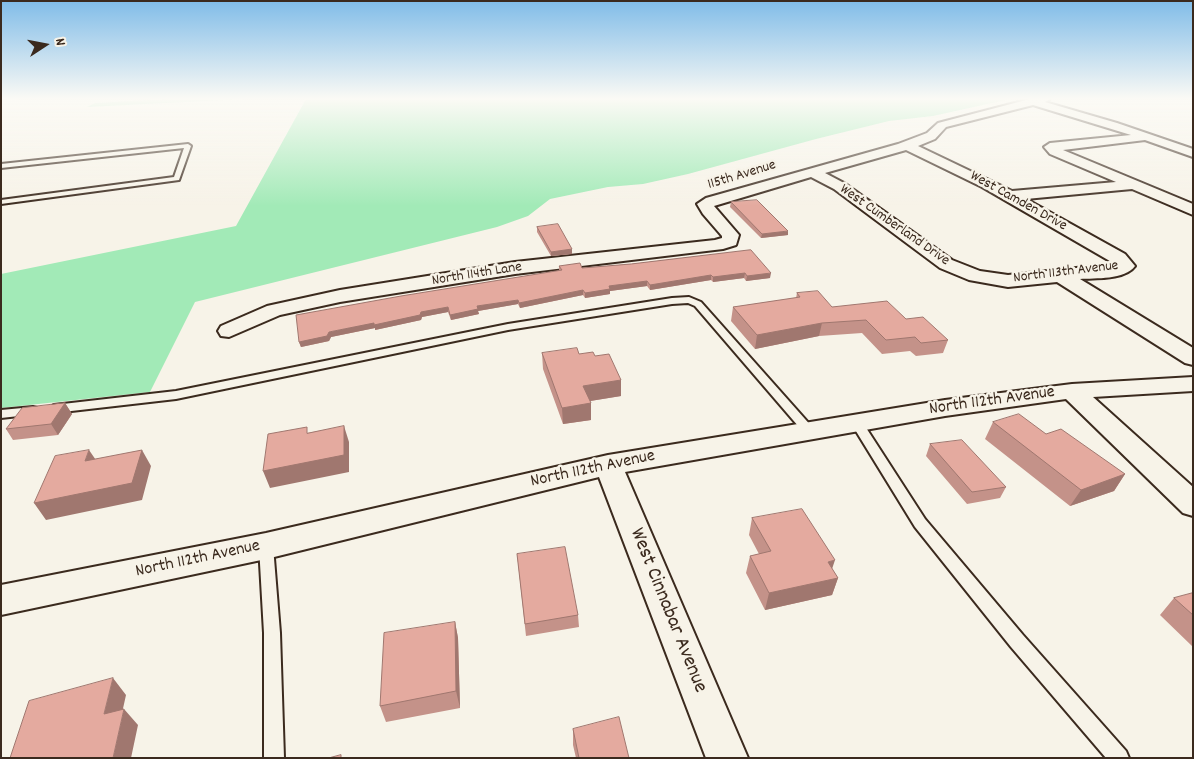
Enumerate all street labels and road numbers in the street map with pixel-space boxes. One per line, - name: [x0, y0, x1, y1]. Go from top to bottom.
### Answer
- street label: 115th Avenue: [706, 157, 778, 195]
- street label: West Camden Drive: [966, 168, 1070, 236]
- street label: West Cumberland Drive: [835, 181, 953, 271]
- street label: North 113th Avenue: [1012, 258, 1120, 288]
- street label: North 114th Lane: [431, 259, 523, 291]
- street label: North 112th Avenue: [928, 382, 1056, 422]
- street label: North 112th Avenue: [529, 446, 657, 494]
- street label: West Cinnabar Avenue: [623, 525, 711, 697]
- street label: North 112th Avenue: [134, 536, 262, 584]

